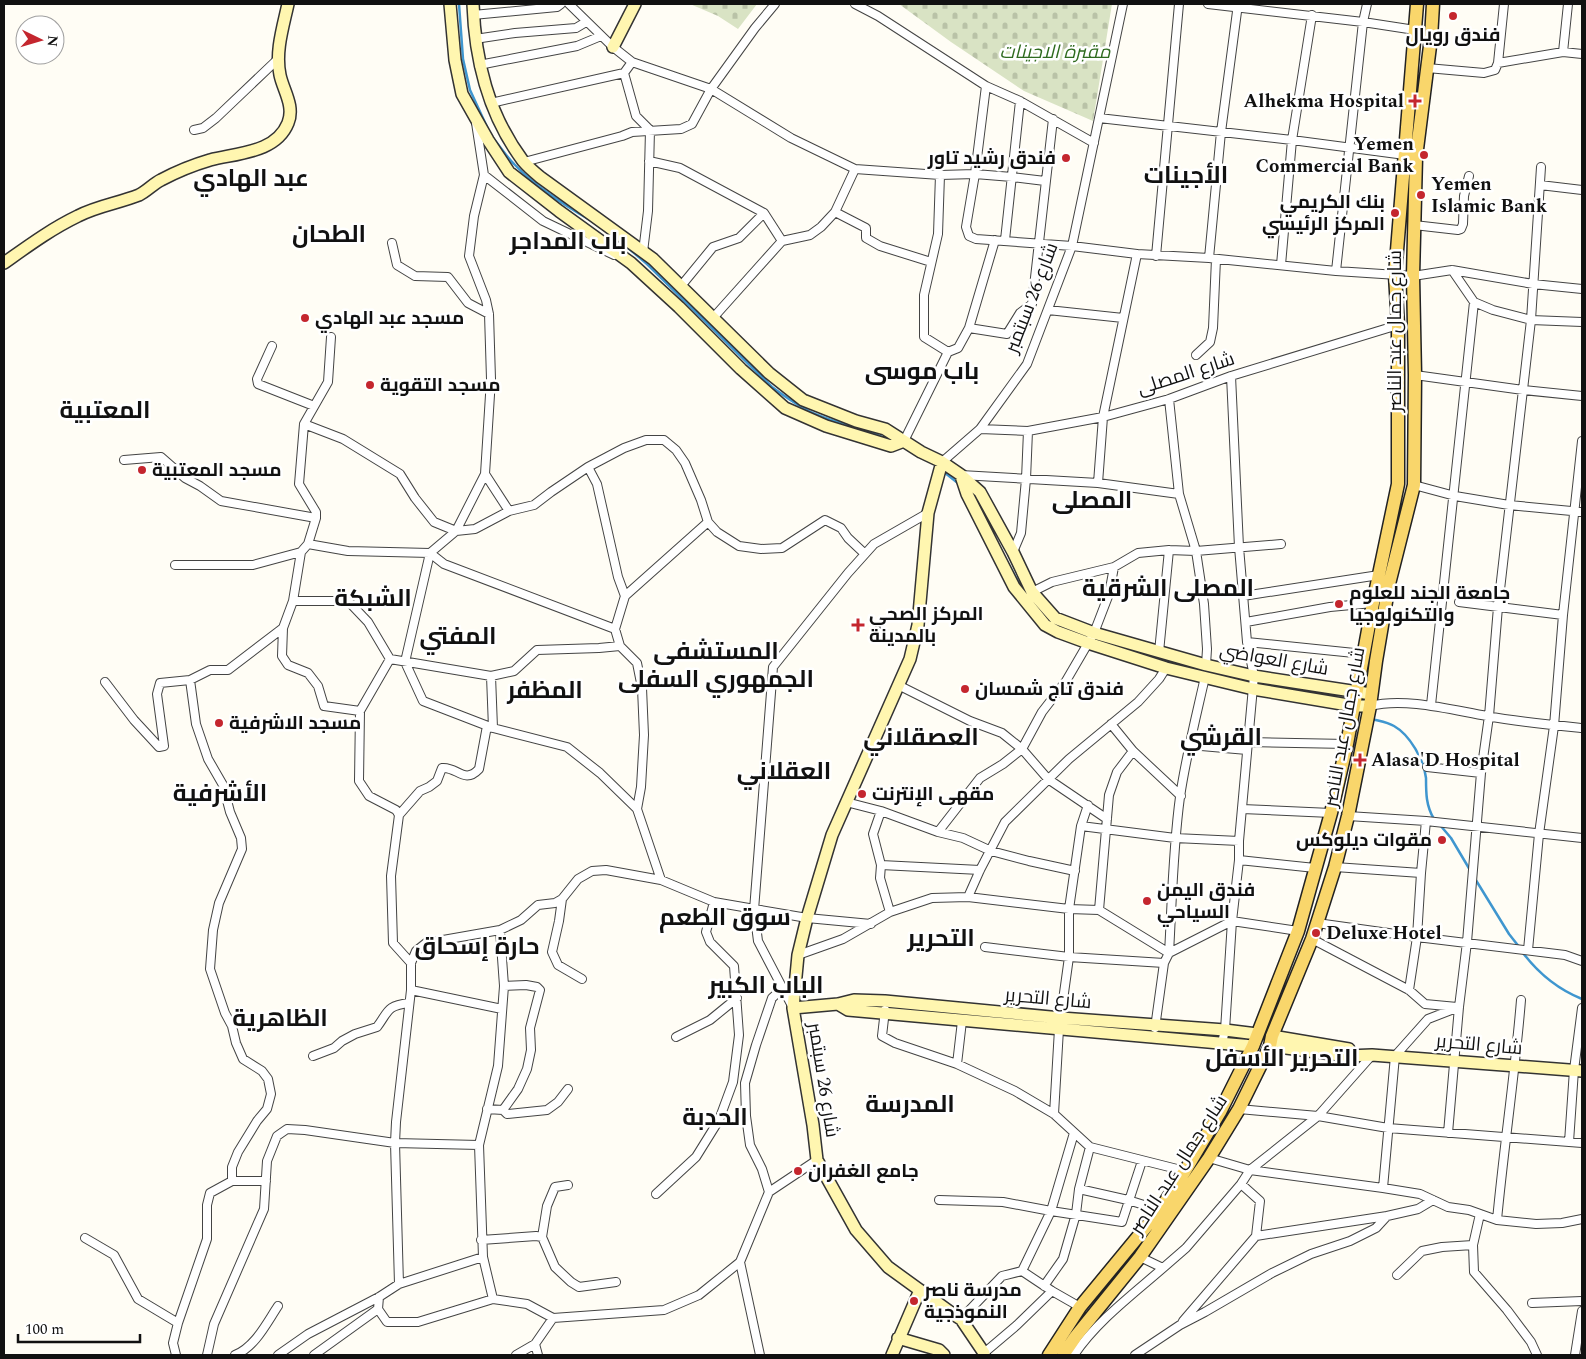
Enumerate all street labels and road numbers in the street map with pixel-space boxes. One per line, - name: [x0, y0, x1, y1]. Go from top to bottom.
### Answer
- street label: شارع 26 سبتمبر: [997, 239, 1066, 358]
- street label: شارع جمال عبد الناصر: [1381, 250, 1410, 413]
- street label: شارع المصلى: [1134, 345, 1238, 403]
- street label: شارع العواضي: [1217, 636, 1331, 684]
- street label: شارع جمال عبد الناصر: [1316, 645, 1373, 810]
- street label: شارع التحرير: [1002, 981, 1093, 1017]
- street label: شارع 26 سبتمبر: [799, 1019, 846, 1140]
- street label: شارع التحرير: [1433, 1027, 1524, 1063]
- street label: شارع جمال عبد الناصر: [1122, 1089, 1235, 1242]

